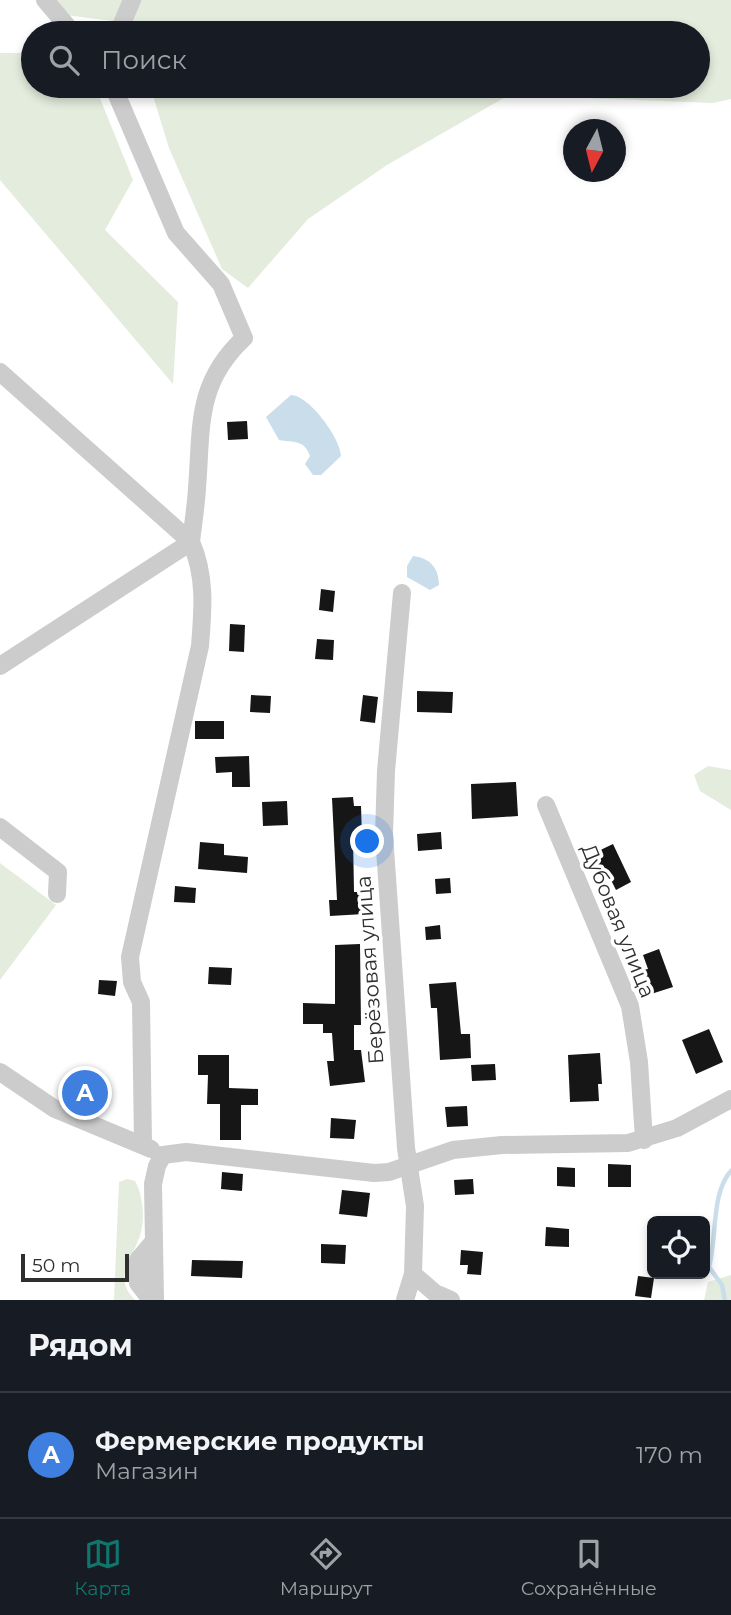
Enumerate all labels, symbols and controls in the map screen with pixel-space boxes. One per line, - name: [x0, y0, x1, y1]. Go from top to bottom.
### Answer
- search box: [21, 21, 710, 98]
- icon: search: [45, 41, 83, 79]
- text: Поиск: [101, 44, 187, 76]
- north arrow: [563, 119, 626, 182]
- your location: [350, 824, 384, 858]
- street label: Дубовая улица: [576, 840, 661, 1001]
- street label: Берёзовая улица: [350, 875, 389, 1065]
- pin: A: [62, 1067, 108, 1119]
- map controls: [647, 1216, 710, 1279]
- button: locate: [647, 1216, 710, 1279]
- scale bar: [21, 1251, 130, 1283]
- text: 50 m: [32, 1254, 80, 1277]
- text: Рядом: [28, 1327, 133, 1364]
- text: Фермерские продукты: [95, 1425, 425, 1457]
- text: A: [42, 1441, 60, 1469]
- text: 170 m: [636, 1441, 703, 1469]
- text: Магазин: [95, 1457, 199, 1485]
- tab: Карта: [74, 1535, 131, 1600]
- tab: Маршрут: [280, 1535, 372, 1600]
- tab: Сохранённые: [521, 1535, 657, 1600]

